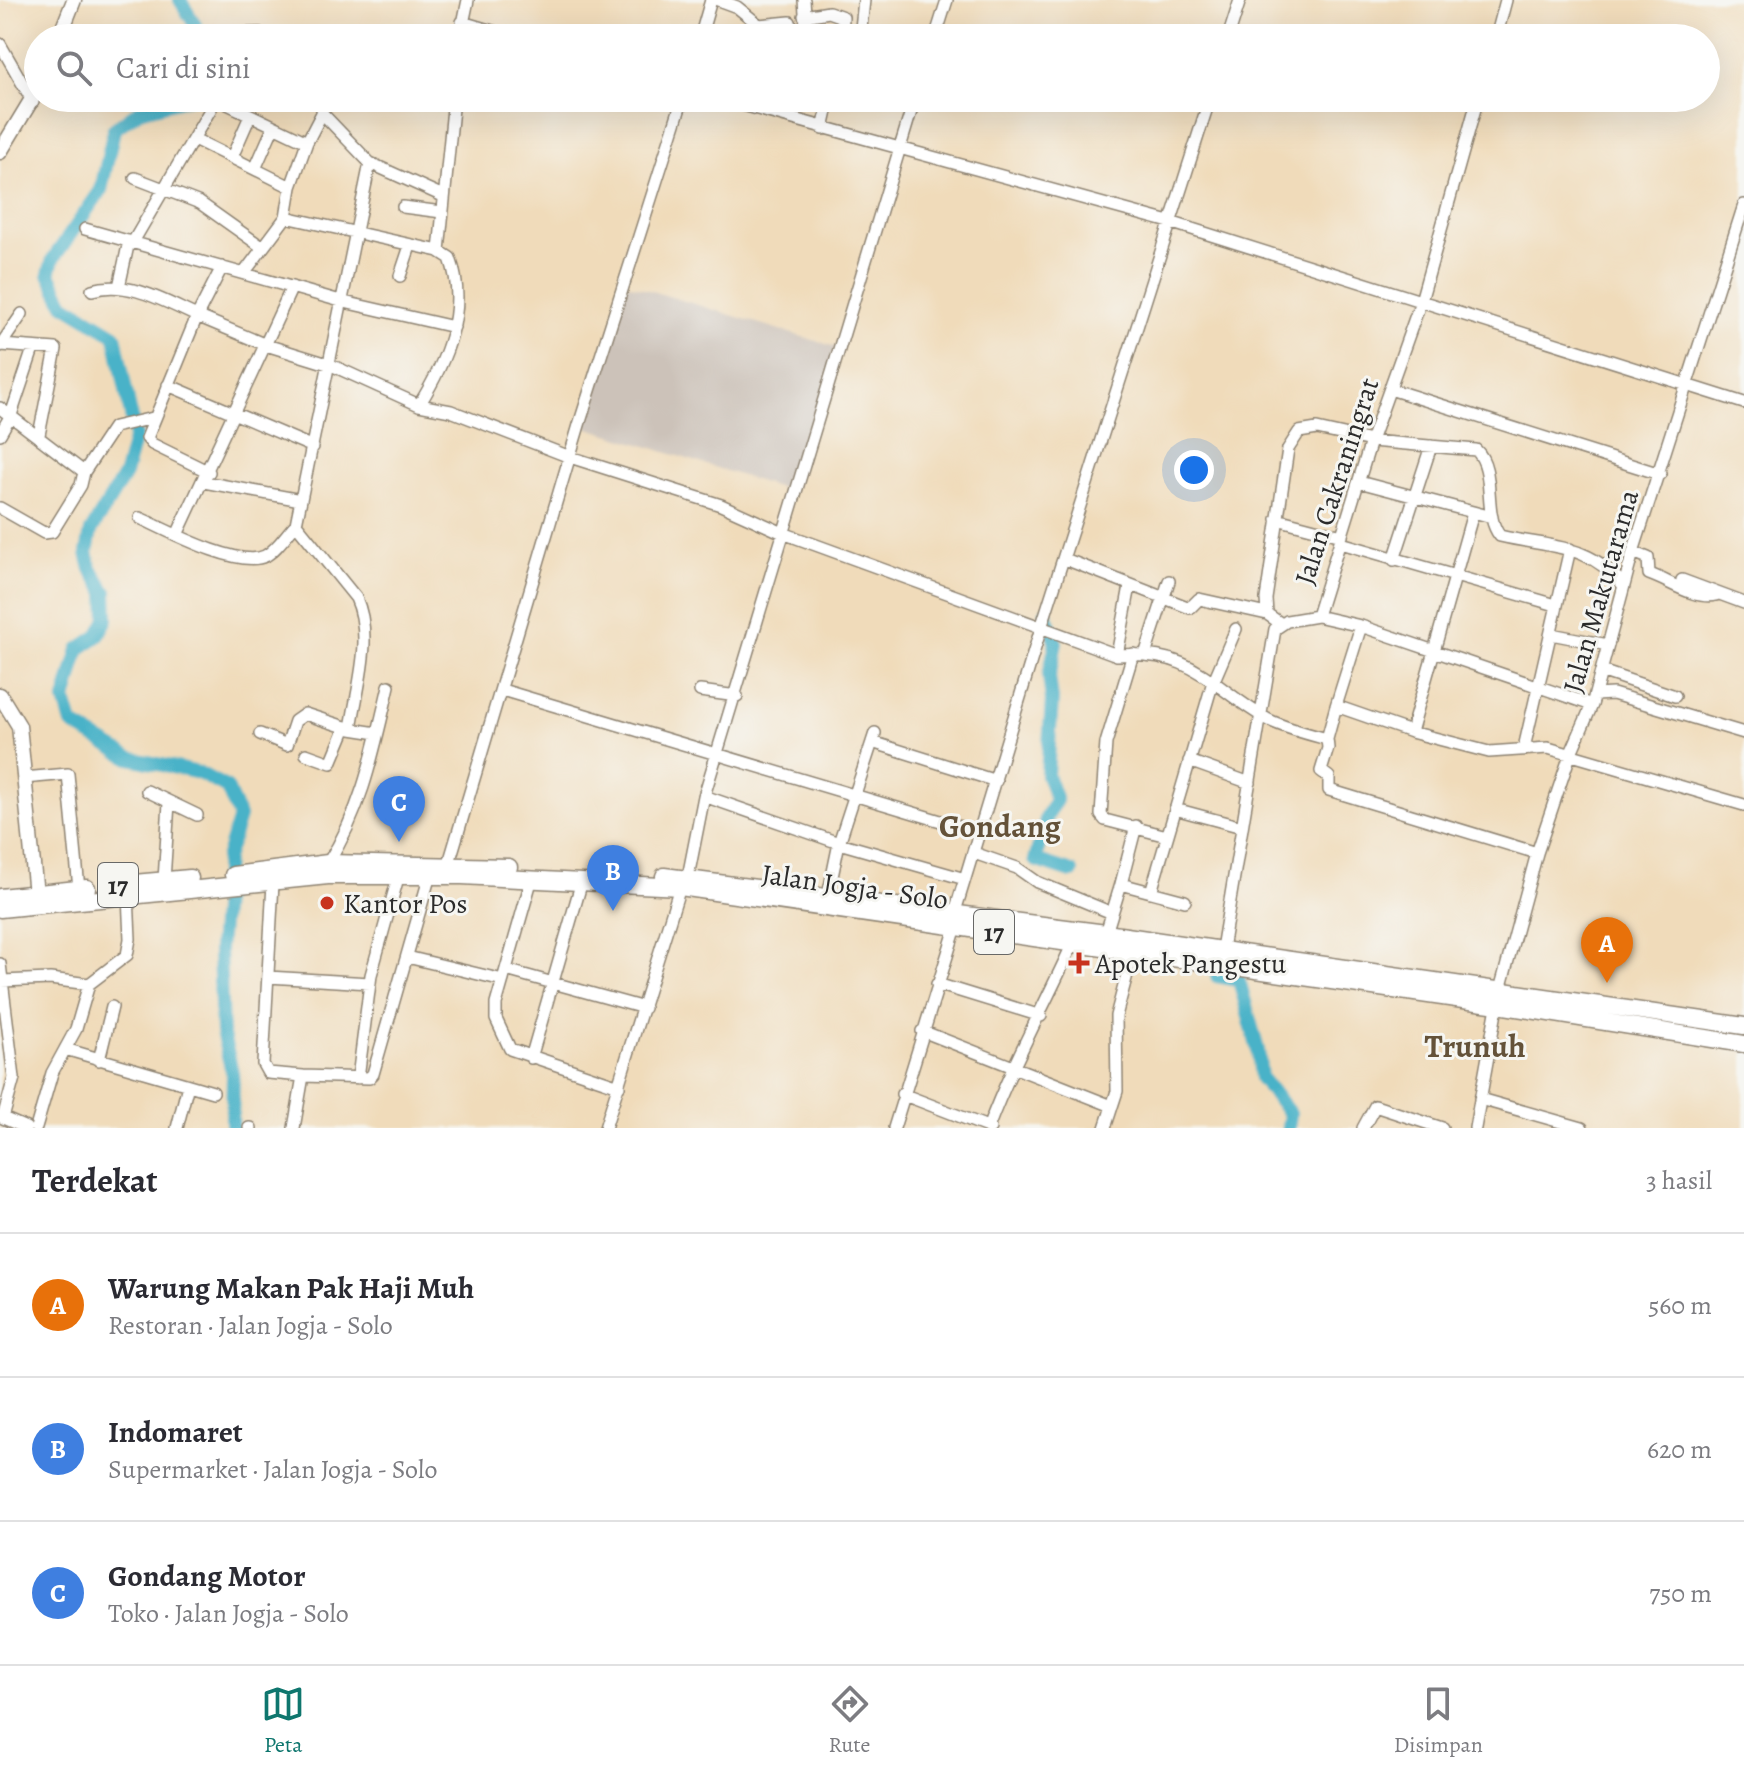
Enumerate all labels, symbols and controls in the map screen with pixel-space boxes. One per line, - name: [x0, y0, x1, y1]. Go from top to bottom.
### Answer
- search box: [24, 24, 1720, 112]
- icon: search: [52, 46, 96, 90]
- text: Cari di sini: [116, 48, 251, 88]
- street label: Jalan Cakraningrat: [1286, 373, 1388, 590]
- your location: [1174, 450, 1214, 490]
- street label: Jalan Makutarama: [1554, 485, 1648, 697]
- pin: C: [373, 776, 425, 842]
- district label: Gondang: [939, 804, 1062, 848]
- pin: B: [587, 845, 639, 911]
- street label: Jalan Jogja - Solo: [759, 855, 950, 919]
- road number: 17: [98, 863, 138, 907]
- place label: Kantor Pos: [343, 885, 468, 923]
- marker: Kantor Pos: [318, 894, 336, 912]
- road number: 17: [974, 910, 1014, 954]
- pin: A: [1581, 917, 1633, 983]
- place label: Apotek Pangestu: [1094, 945, 1287, 983]
- marker: Apotek Pangestu: [1070, 954, 1088, 972]
- district label: Trunuh: [1424, 1024, 1526, 1068]
- text: Terdekat: [32, 1157, 158, 1204]
- text: 3 hasil: [1646, 1163, 1712, 1198]
- text: Warung Makan Pak Haji Muh: [108, 1268, 474, 1308]
- text: A: [50, 1288, 66, 1323]
- text: 560 m: [1648, 1288, 1712, 1323]
- text: Restoran · Jalan Jogja - Solo: [108, 1308, 393, 1343]
- text: Indomaret: [108, 1412, 243, 1452]
- text: B: [50, 1432, 66, 1467]
- text: 620 m: [1647, 1432, 1712, 1467]
- text: Supermarket · Jalan Jogja - Solo: [108, 1452, 437, 1487]
- text: Gondang Motor: [108, 1556, 306, 1596]
- text: C: [50, 1576, 66, 1611]
- text: 750 m: [1649, 1576, 1712, 1611]
- text: Toko · Jalan Jogja - Solo: [108, 1596, 349, 1631]
- tab: Peta: [261, 1682, 305, 1760]
- tab: Rute: [828, 1682, 872, 1760]
- tab: Disimpan: [1394, 1682, 1483, 1760]

